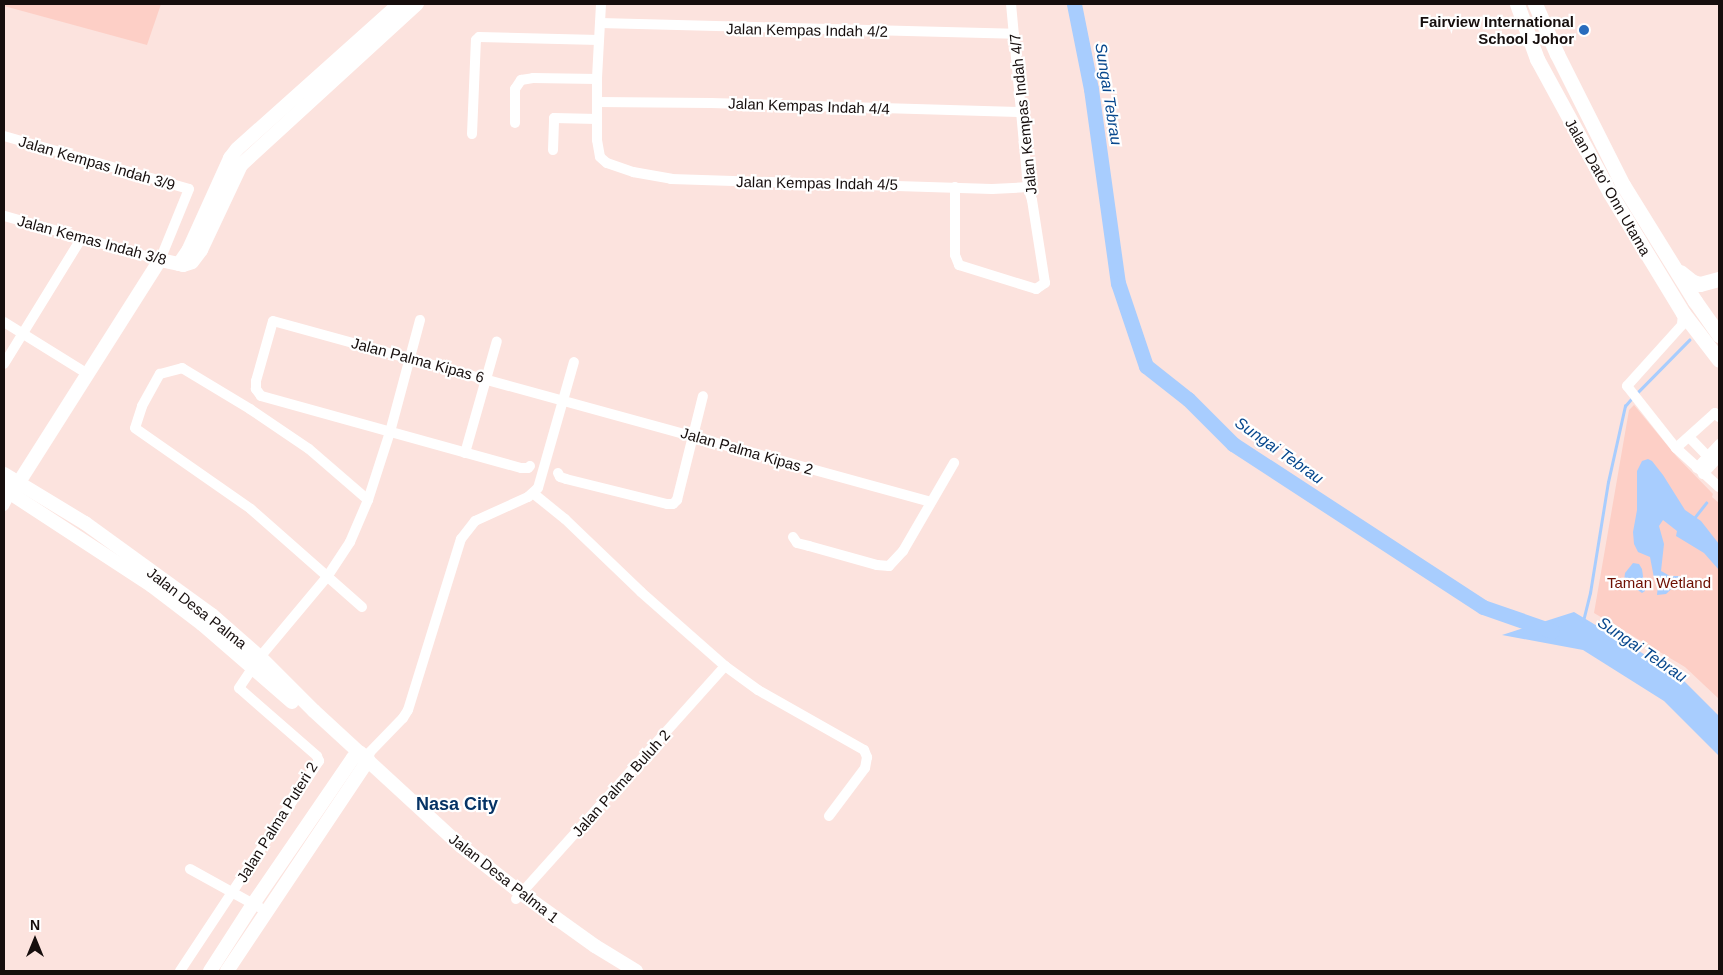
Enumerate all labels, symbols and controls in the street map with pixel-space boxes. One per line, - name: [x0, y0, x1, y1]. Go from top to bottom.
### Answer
- place label: Fairview International School Johor: [1420, 12, 1574, 47]
- street label: Jalan Kempas Indah 4/2: [726, 20, 888, 40]
- marker: Fairview International School Johor: [1578, 24, 1590, 36]
- street label: Jalan Kempas Indah 4/7: [1006, 33, 1040, 195]
- water label: Sungai Tebrau: [1090, 41, 1126, 147]
- street label: Jalan Kempas Indah 4/4: [728, 94, 890, 118]
- street label: Jalan Dato' Onn Utama: [1561, 115, 1655, 259]
- street label: Jalan Kempas Indah 3/9: [17, 132, 177, 194]
- street label: Jalan Kempas Indah 4/5: [736, 173, 898, 193]
- street label: Jalan Kemas Indah 3/8: [16, 211, 168, 269]
- street label: Jalan Palma Kipas 6: [350, 334, 486, 386]
- water label: Sungai Tebrau: [1231, 413, 1327, 489]
- street label: Jalan Palma Kipas 2: [679, 424, 815, 478]
- street label: Jalan Desa Palma: [143, 563, 251, 653]
- park label: Taman Wetland: [1607, 574, 1711, 592]
- water label: Sungai Tebrau: [1594, 613, 1690, 687]
- street label: Jalan Palma Buluh 2: [568, 726, 674, 840]
- street label: Jalan Palma Puteri 2: [233, 759, 321, 885]
- district label: Nasa City: [416, 793, 498, 815]
- street label: Jalan Desa Palma 1: [446, 830, 562, 926]
- north arrow: [10, 915, 60, 965]
- text: N: [30, 917, 40, 933]

